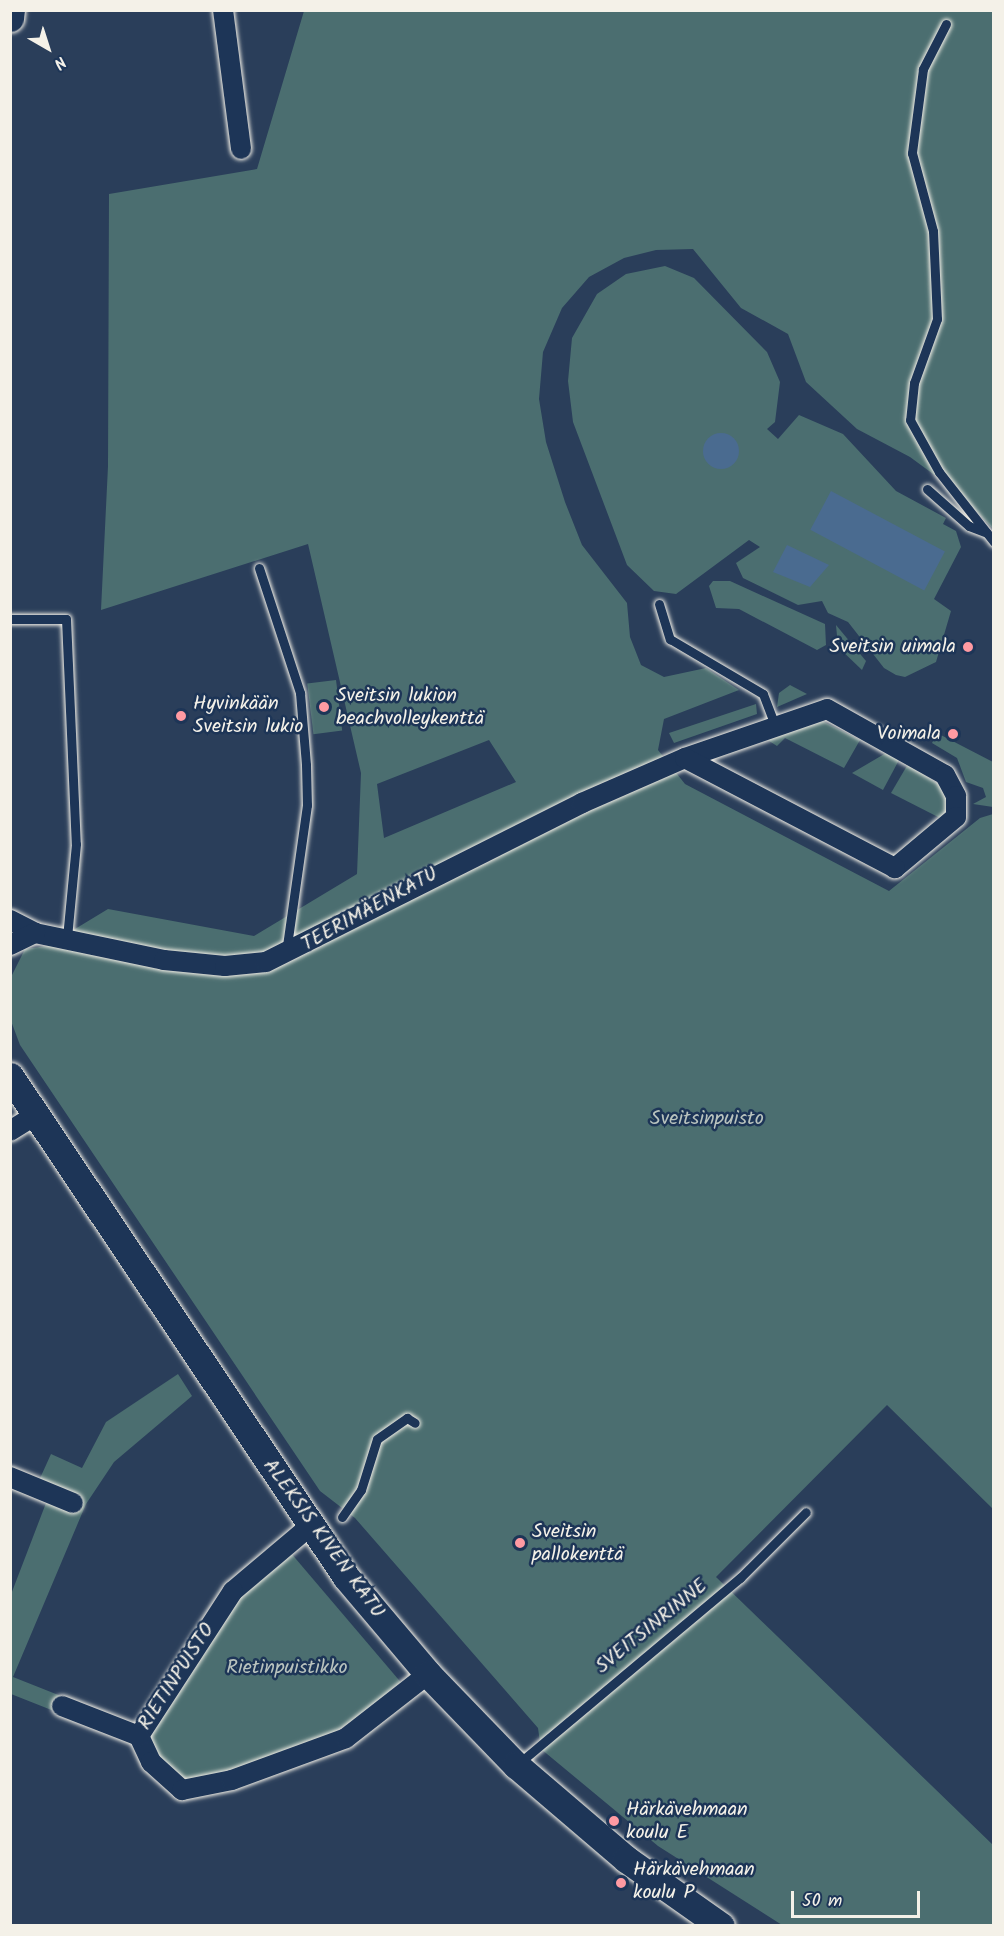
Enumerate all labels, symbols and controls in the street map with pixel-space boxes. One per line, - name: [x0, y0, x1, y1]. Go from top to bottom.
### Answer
- north arrow: [18, 18, 78, 78]
- text: N: [48, 49, 71, 75]
- place label: Sveitsin uimala: [830, 635, 956, 659]
- marker: Sveitsin uimala: [961, 640, 975, 654]
- place label: Sveitsin lukion beachvolleykenttä: [336, 684, 484, 731]
- place label: Hyvinkään Sveitsin lukio: [193, 692, 303, 739]
- marker: Sveitsin lukion beachvolleykenttä: [317, 700, 331, 714]
- marker: Hyvinkään Sveitsin lukio: [174, 709, 188, 723]
- place label: Voimala: [877, 722, 941, 746]
- marker: Voimala: [946, 727, 960, 741]
- street label: TEERIMÄENKATU: [298, 863, 442, 957]
- park label: Sveitsinpuisto: [650, 1107, 764, 1131]
- street label: ALEKSIS KIVEN KATU: [257, 1455, 389, 1623]
- place label: Sveitsin pallokenttä: [532, 1520, 624, 1567]
- marker: Sveitsin pallokenttä: [513, 1536, 527, 1550]
- street label: SVEITSINRINNE: [591, 1575, 713, 1679]
- street label: RIETINPUISTO: [134, 1619, 220, 1735]
- park label: Rietinpuistikko: [226, 1656, 348, 1680]
- place label: Härkävehmaan koulu E: [626, 1798, 748, 1845]
- marker: Härkävehmaan koulu E: [607, 1814, 621, 1828]
- place label: Härkävehmaan koulu P: [633, 1859, 755, 1906]
- marker: Härkävehmaan koulu P: [614, 1876, 628, 1890]
- scale bar: [794, 1879, 923, 1917]
- text: 50 m: [802, 1887, 842, 1916]

